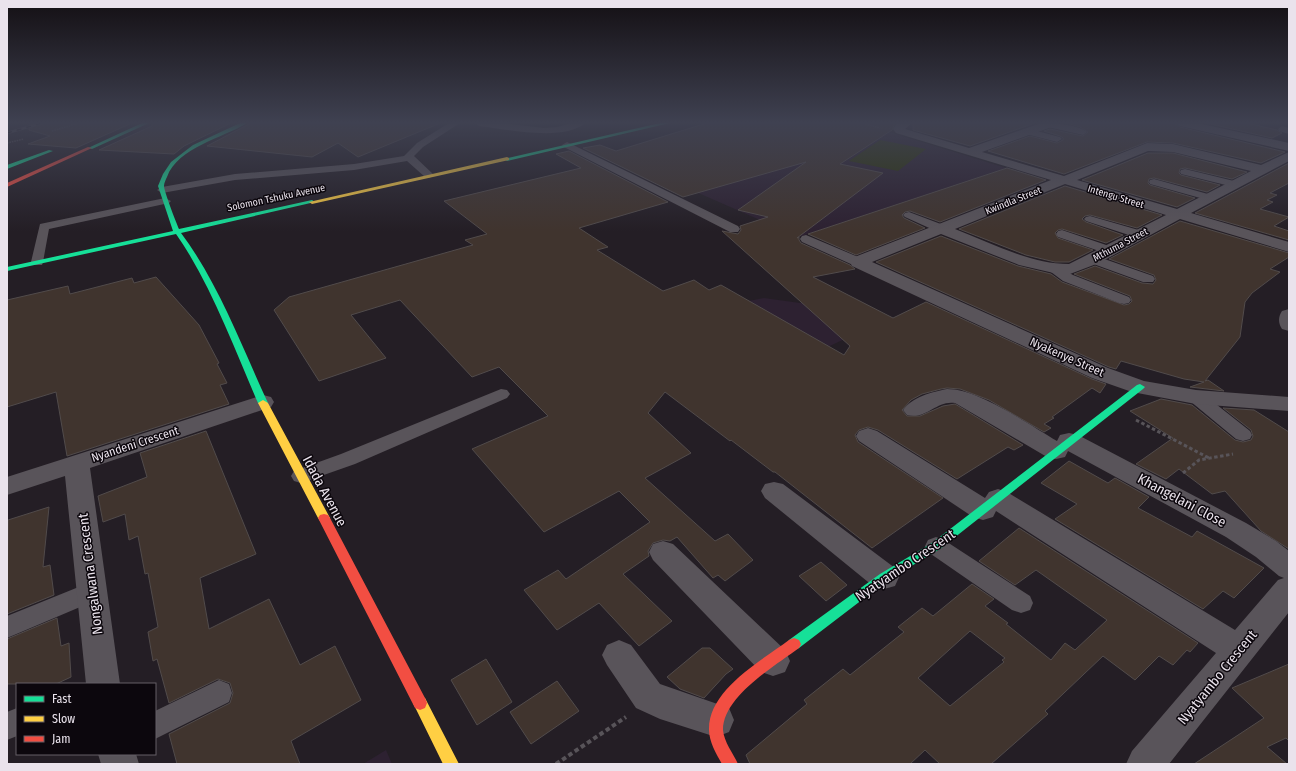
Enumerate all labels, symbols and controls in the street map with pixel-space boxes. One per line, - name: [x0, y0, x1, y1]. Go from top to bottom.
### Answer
- street label: Solomon Tshuku Avenue: [226, 182, 326, 214]
- street label: Intengu Street: [1086, 183, 1146, 211]
- street label: Kwindla Street: [984, 184, 1044, 218]
- street label: Mthuma Street: [1091, 225, 1151, 264]
- street label: Nyakenye Street: [1028, 334, 1106, 380]
- street label: Nyandeni Crescent: [90, 423, 181, 465]
- street label: Idada Avenue: [299, 453, 350, 530]
- street label: Khangelani Close: [1135, 470, 1229, 531]
- street label: Nongalwana Crescent: [75, 512, 106, 636]
- street label: Nyatyambo Crescent: [852, 526, 959, 605]
- street label: Nyatyambo Crescent: [1174, 626, 1261, 728]
- legend: [16, 683, 156, 755]
- text: Fast: [52, 692, 71, 706]
- text: Slow: [52, 712, 75, 726]
- text: Jam: [52, 732, 70, 746]

